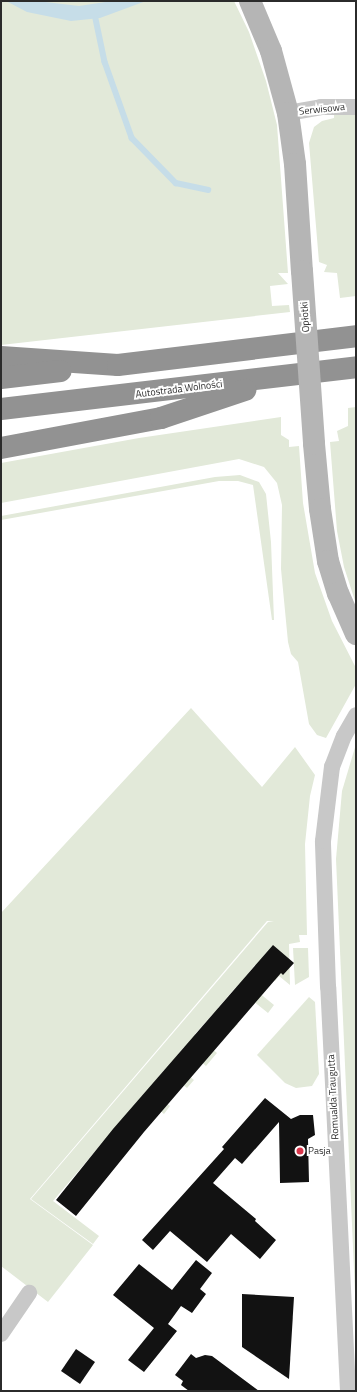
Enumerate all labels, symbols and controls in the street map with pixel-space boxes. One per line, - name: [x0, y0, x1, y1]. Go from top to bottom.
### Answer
- street label: Serwisowa: [298, 101, 346, 117]
- street label: Opłotki: [298, 301, 312, 333]
- street label: Autostrada Wolności: [135, 378, 223, 400]
- street label: Romualda Traugutta: [325, 1054, 341, 1140]
- place label: Pasja: [308, 1145, 331, 1157]
- marker: Pasja: [295, 1146, 305, 1156]

